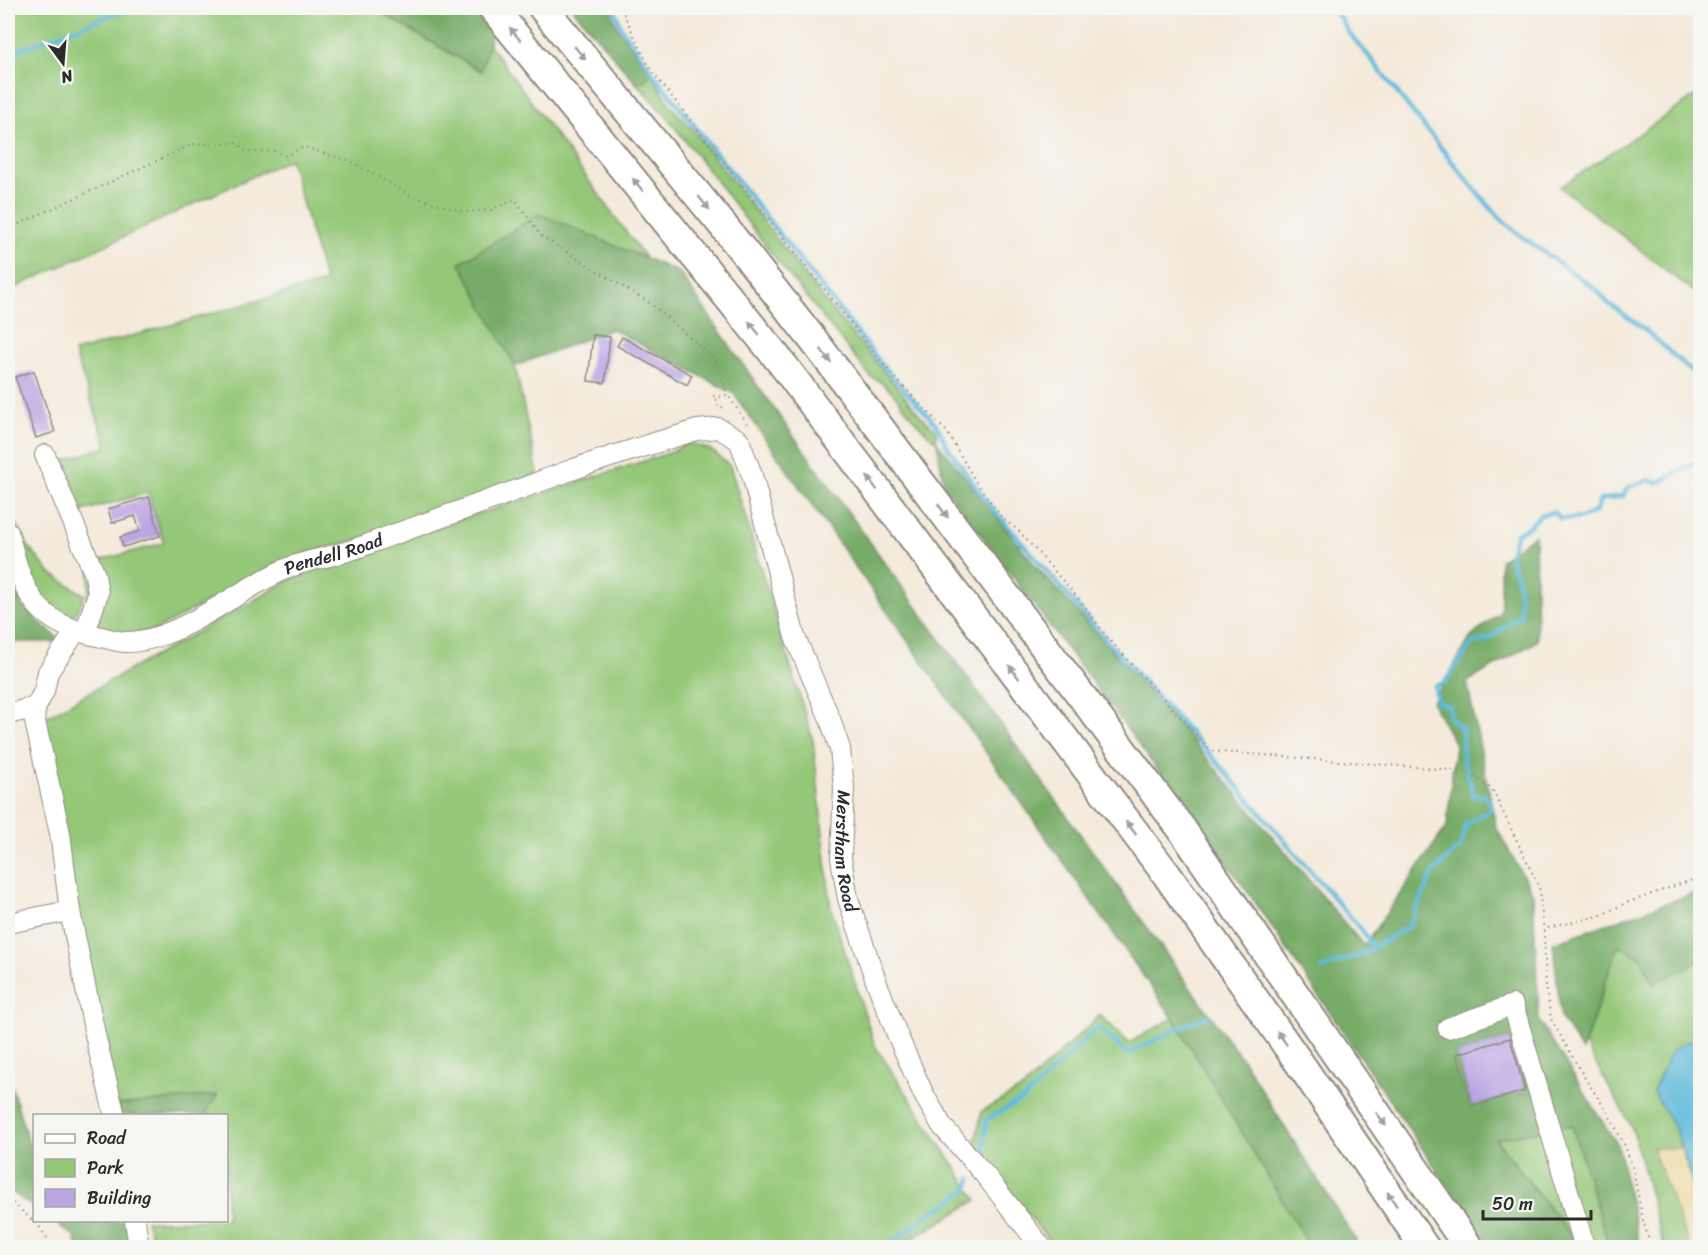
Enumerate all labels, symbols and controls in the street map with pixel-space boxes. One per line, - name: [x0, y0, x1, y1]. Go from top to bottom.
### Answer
- one-way arrow: [508, 26, 521, 42]
- north arrow: [33, 33, 93, 93]
- one-way arrow: [573, 45, 586, 60]
- text: N: [57, 61, 77, 93]
- one-way arrow: [632, 178, 645, 193]
- one-way arrow: [697, 195, 710, 210]
- one-way arrow: [747, 320, 760, 336]
- one-way arrow: [819, 348, 831, 363]
- one-way arrow: [867, 475, 879, 490]
- one-way arrow: [937, 503, 950, 519]
- street label: Pendell Road: [279, 523, 389, 584]
- one-way arrow: [1009, 665, 1021, 680]
- street label: Merstham Road: [825, 790, 868, 918]
- one-way arrow: [1126, 821, 1138, 836]
- one-way arrow: [1277, 1030, 1288, 1046]
- one-way arrow: [1375, 1111, 1386, 1128]
- legend: [33, 1114, 228, 1222]
- text: Road: [87, 1122, 127, 1154]
- text: Park: [87, 1152, 124, 1184]
- text: Building: [87, 1182, 151, 1214]
- scale bar: [1483, 1183, 1591, 1221]
- text: 50 m: [1492, 1188, 1533, 1220]
- one-way arrow: [1387, 1191, 1398, 1207]

